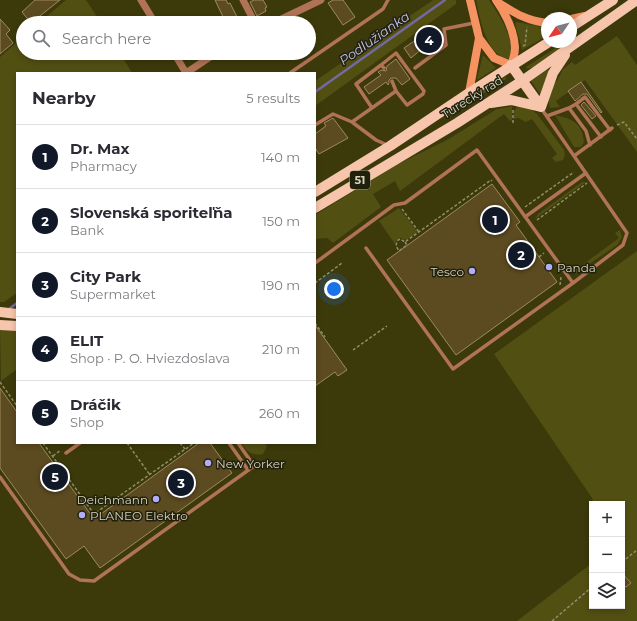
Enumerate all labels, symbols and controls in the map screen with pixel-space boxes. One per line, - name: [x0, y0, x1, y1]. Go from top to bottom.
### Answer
- water label: Podlužianka: [336, 8, 412, 68]
- north arrow: [541, 12, 577, 48]
- search box: [16, 16, 316, 60]
- pin: 4: [416, 25, 442, 55]
- icon: search: [30, 27, 52, 49]
- text: Search here: [62, 29, 151, 48]
- street label: Turecký rad: [439, 72, 505, 122]
- text: Nearby: [32, 88, 96, 108]
- text: 5 results: [246, 90, 300, 106]
- text: Dr. Max: [70, 139, 129, 158]
- text: 1: [42, 149, 48, 165]
- text: 140 m: [261, 149, 300, 165]
- text: Pharmacy: [70, 158, 137, 174]
- road number: 51: [350, 171, 370, 189]
- text: Slovenská sporiteľňa: [70, 203, 233, 222]
- pin: 1: [482, 205, 508, 235]
- text: 2: [41, 213, 49, 229]
- text: 150 m: [262, 213, 300, 229]
- text: Bank: [70, 222, 104, 238]
- pin: 2: [508, 240, 534, 270]
- place label: Panda: [557, 260, 596, 275]
- marker: Panda: [544, 262, 554, 272]
- place label: Tesco: [430, 264, 464, 279]
- marker: Tesco: [467, 266, 477, 276]
- text: City Park: [70, 267, 141, 286]
- text: 3: [41, 277, 49, 293]
- text: 190 m: [262, 277, 300, 293]
- your location: [324, 279, 344, 299]
- text: Supermarket: [70, 286, 156, 302]
- text: ELIT: [70, 331, 103, 350]
- text: 4: [41, 341, 49, 357]
- text: 210 m: [262, 341, 300, 357]
- text: Shop · P. O. Hviezdoslava: [70, 350, 230, 366]
- text: Dráčik: [70, 395, 121, 414]
- text: 5: [41, 405, 49, 421]
- text: 260 m: [259, 405, 300, 421]
- text: Shop: [70, 414, 104, 430]
- place label: New Yorker: [216, 456, 285, 471]
- marker: New Yorker: [203, 458, 213, 468]
- pin: 5: [42, 462, 68, 492]
- pin: 3: [168, 468, 194, 498]
- place label: Deichmann: [77, 492, 148, 507]
- marker: Deichmann: [151, 494, 161, 504]
- map controls: [589, 501, 625, 609]
- button: +: [589, 501, 625, 537]
- place label: PLANEO Elektro: [90, 508, 188, 523]
- marker: PLANEO Elektro: [77, 510, 87, 520]
- button: −: [589, 537, 625, 573]
- button: layers: [589, 573, 625, 609]

